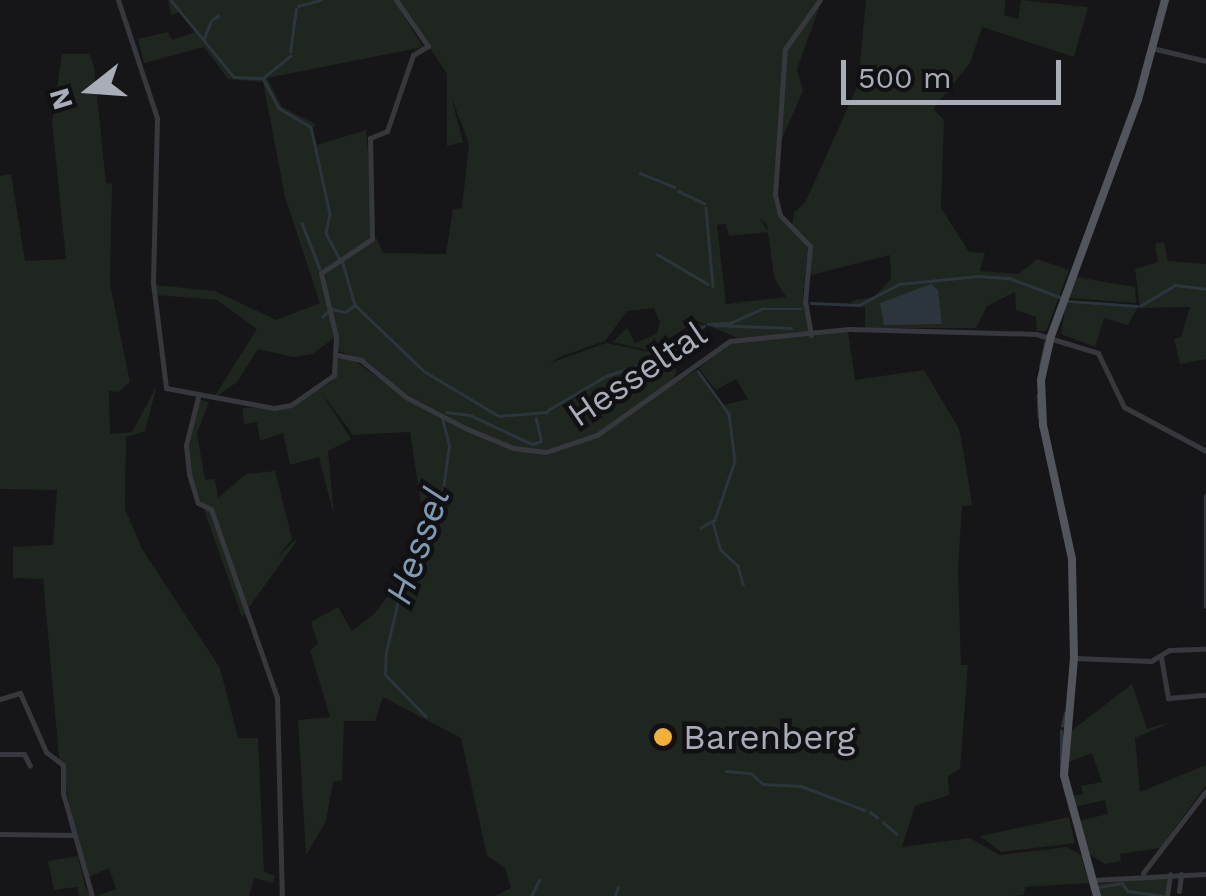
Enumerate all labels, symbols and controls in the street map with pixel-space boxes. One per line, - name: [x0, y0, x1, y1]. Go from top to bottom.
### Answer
- north arrow: [40, 40, 140, 140]
- scale bar: [846, 40, 1066, 102]
- text: 500 m: [858, 60, 952, 95]
- text: N: [42, 84, 80, 114]
- street label: Hesseltal: [560, 312, 714, 436]
- water label: Hessel: [376, 482, 460, 610]
- place label: Barenberg: [683, 716, 855, 758]
- marker: Barenberg: [652, 726, 674, 748]

